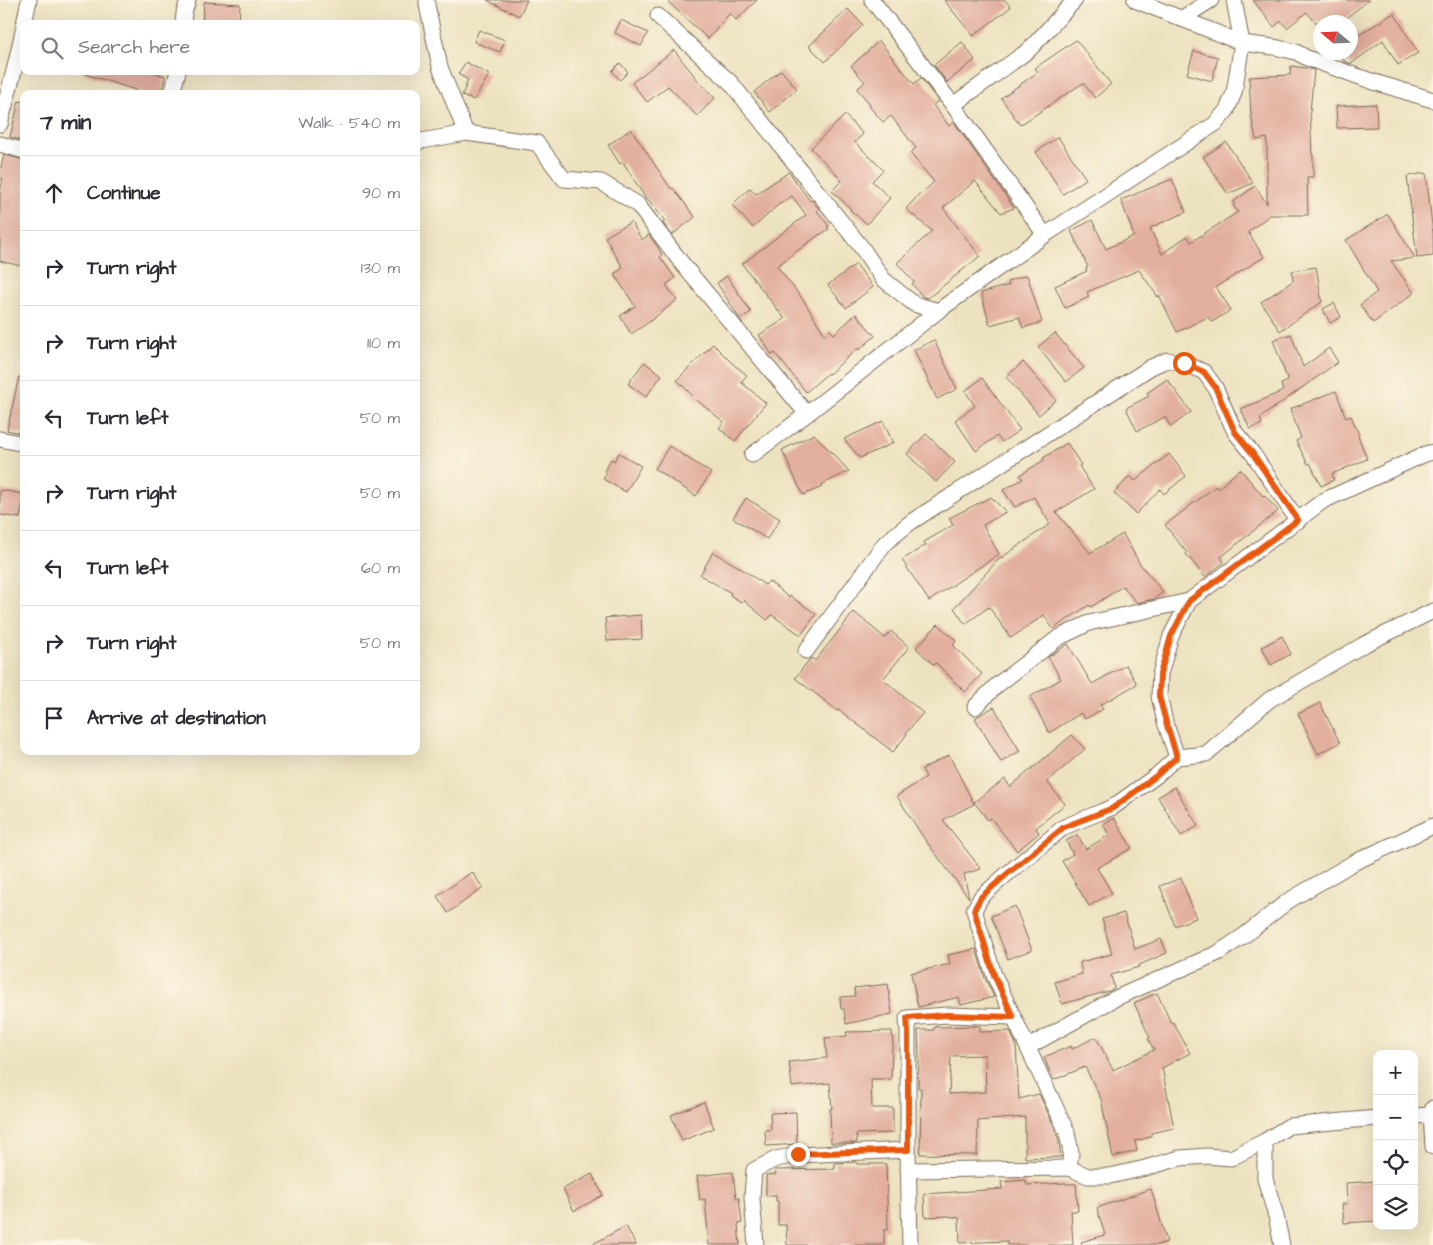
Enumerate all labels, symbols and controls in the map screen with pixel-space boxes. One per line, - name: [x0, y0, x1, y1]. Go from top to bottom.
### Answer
- north arrow: [1313, 15, 1358, 60]
- search box: [20, 20, 420, 75]
- icon: search: [38, 34, 66, 62]
- text: Search here: [78, 34, 190, 61]
- text: 7 min: [40, 108, 91, 137]
- text: Walk · 540 m: [298, 112, 400, 134]
- icon: ahead: [40, 179, 68, 207]
- text: Continue: [87, 180, 161, 207]
- text: 90 m: [362, 182, 400, 204]
- icon: right: [40, 254, 68, 282]
- text: Turn right: [87, 255, 176, 282]
- text: 130 m: [361, 257, 400, 279]
- icon: right: [40, 329, 68, 357]
- text: Turn right: [87, 330, 176, 357]
- text: 110 m: [367, 332, 400, 354]
- route start: [1173, 352, 1196, 375]
- icon: left: [40, 404, 68, 432]
- text: Turn left: [87, 405, 168, 432]
- text: 50 m: [360, 407, 400, 429]
- icon: right: [40, 479, 68, 507]
- text: Turn right: [87, 480, 176, 507]
- text: 50 m: [360, 482, 400, 504]
- icon: left: [40, 554, 68, 582]
- text: Turn left: [87, 555, 168, 582]
- text: 60 m: [361, 557, 400, 579]
- icon: right: [40, 629, 68, 657]
- text: Turn right: [87, 630, 176, 657]
- text: 50 m: [360, 632, 400, 654]
- icon: arrive: [40, 704, 68, 732]
- text: Arrive at destination: [87, 705, 266, 732]
- map controls: [1373, 1050, 1418, 1230]
- button: +: [1373, 1050, 1418, 1095]
- button: −: [1373, 1095, 1418, 1140]
- button: locate: [1373, 1140, 1418, 1185]
- route end: [787, 1143, 810, 1166]
- button: layers: [1373, 1185, 1418, 1230]

